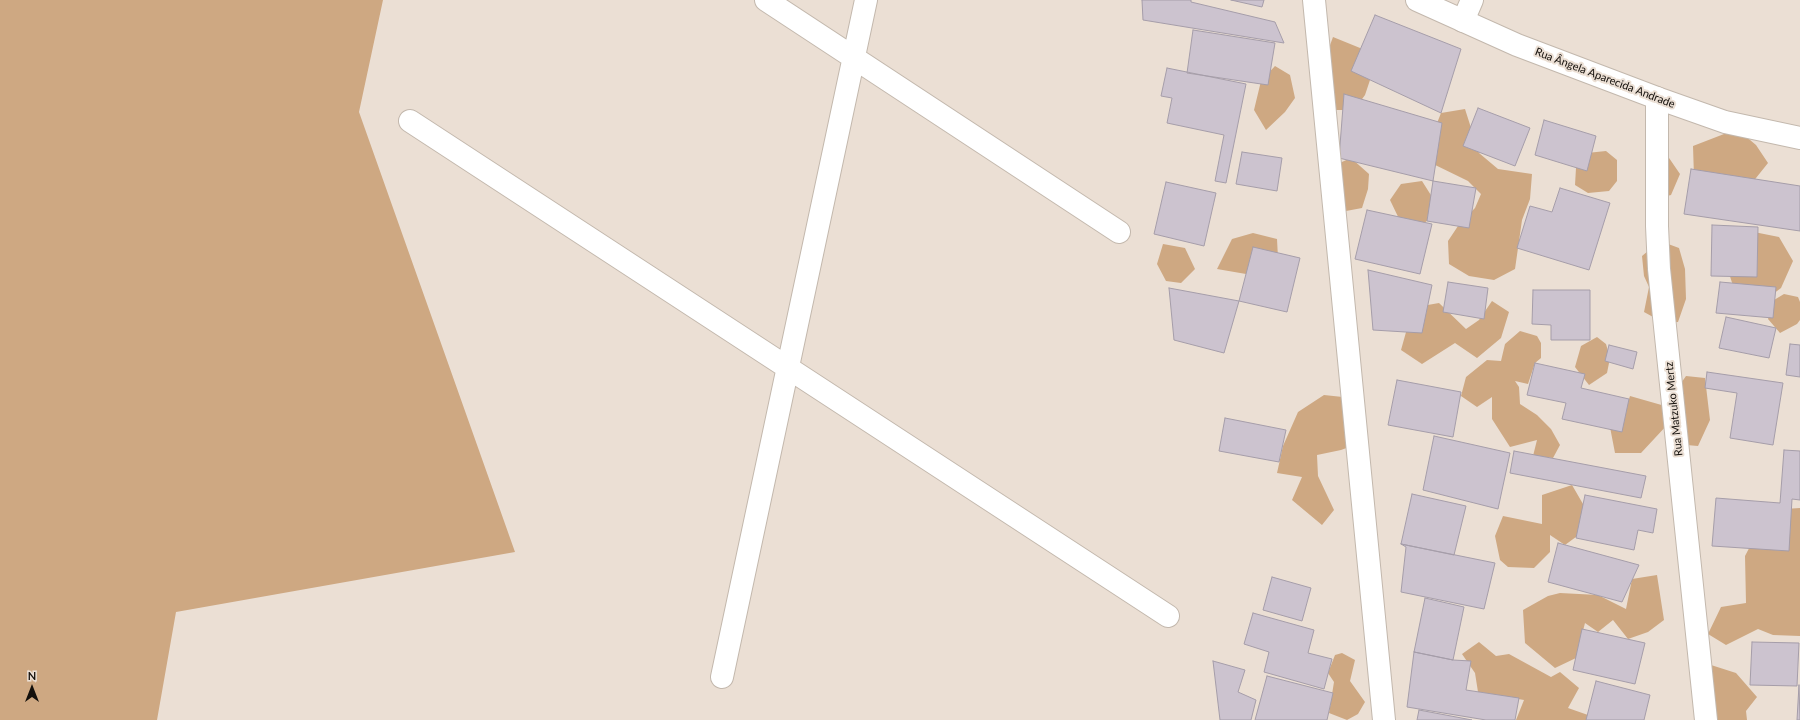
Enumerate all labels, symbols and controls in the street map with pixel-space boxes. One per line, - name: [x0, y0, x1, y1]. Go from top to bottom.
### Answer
- street label: Rua Ângela Aparecida Andrade: [1533, 45, 1677, 111]
- street label: Rua Matzuko Mertz: [1662, 361, 1686, 457]
- north arrow: [12, 668, 52, 708]
- text: N: [28, 669, 36, 682]

